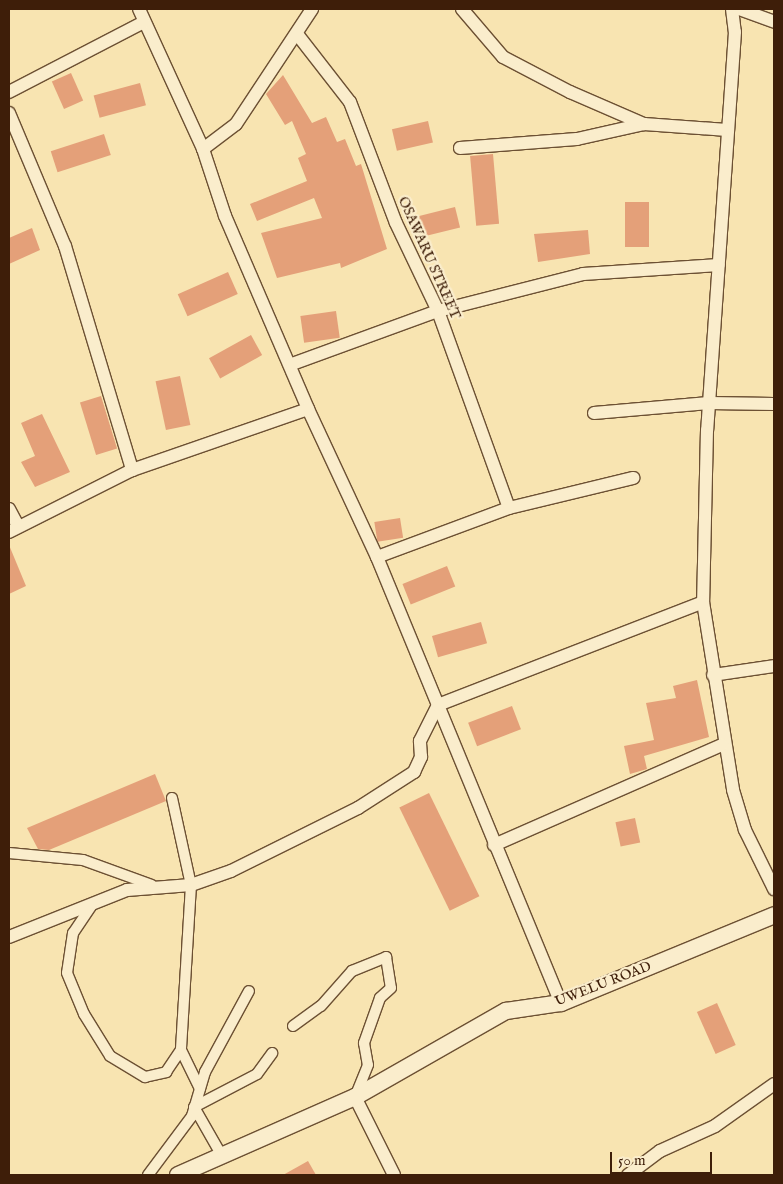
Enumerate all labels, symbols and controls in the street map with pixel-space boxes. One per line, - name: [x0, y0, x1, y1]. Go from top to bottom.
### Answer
- street label: OSAWARU STREET: [394, 194, 464, 322]
- street label: UWELU ROAD: [552, 958, 654, 1010]
- scale bar: [613, 1142, 716, 1174]
- text: 50 m: [618, 1151, 646, 1170]

